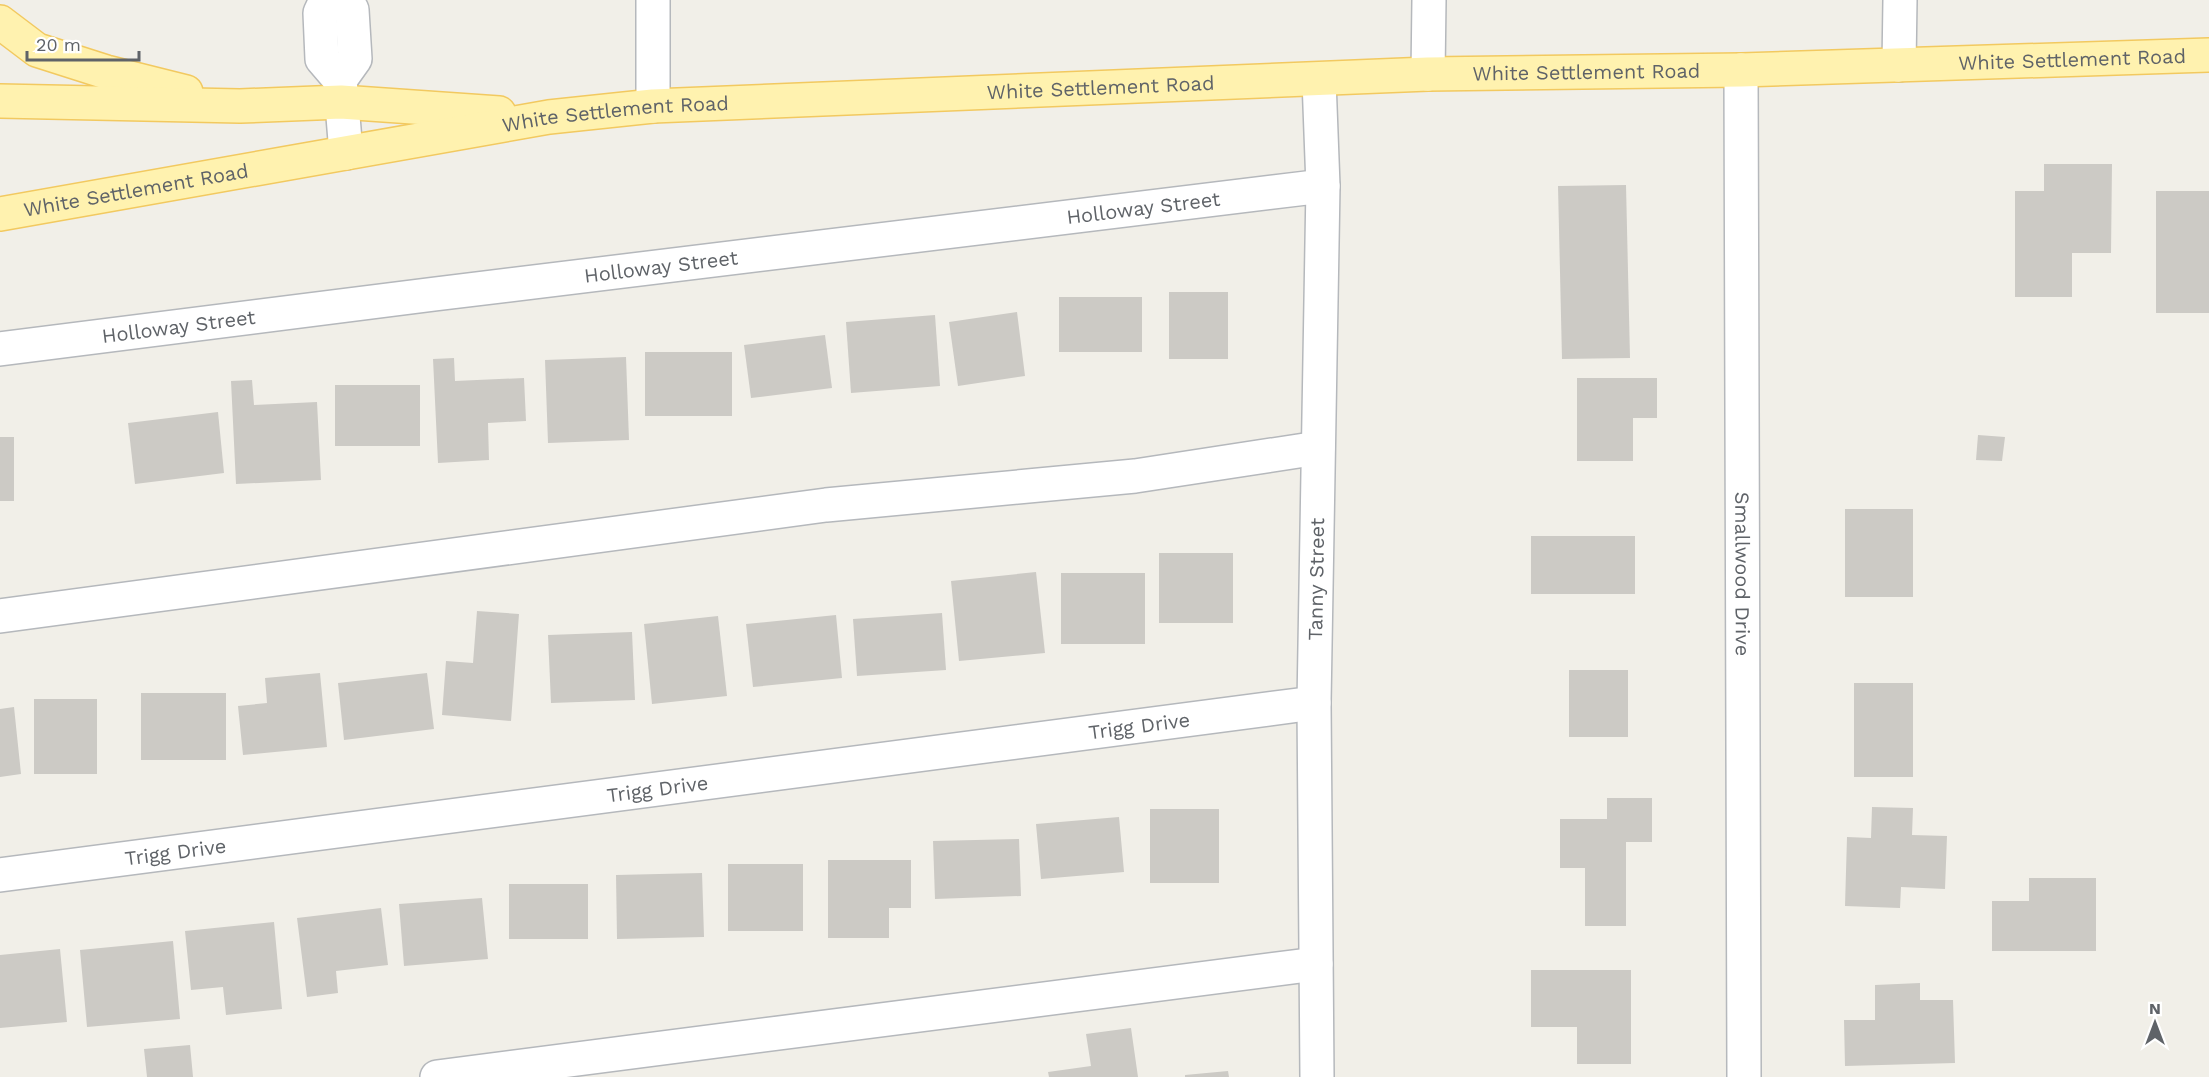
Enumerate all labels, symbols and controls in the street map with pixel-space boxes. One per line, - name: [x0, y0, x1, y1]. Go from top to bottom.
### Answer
- scale bar: [27, 24, 140, 62]
- text: 20 m: [36, 34, 81, 55]
- street label: White Settlement Road: [1958, 44, 2186, 75]
- street label: White Settlement Road: [1472, 59, 1700, 85]
- street label: White Settlement Road: [986, 71, 1215, 104]
- street label: White Settlement Road: [500, 91, 729, 137]
- street label: White Settlement Road: [22, 158, 250, 222]
- street label: Holloway Street: [1065, 187, 1222, 229]
- street label: Holloway Street: [583, 245, 740, 288]
- street label: Holloway Street: [100, 305, 257, 348]
- street label: Smallwood Drive: [1730, 492, 1755, 656]
- street label: Tanny Street: [1303, 517, 1329, 641]
- street label: Trigg Drive: [1087, 707, 1191, 744]
- street label: Trigg Drive: [605, 770, 710, 807]
- street label: Trigg Drive: [123, 834, 228, 871]
- north arrow: [2125, 993, 2185, 1053]
- text: N: [2149, 999, 2161, 1018]

